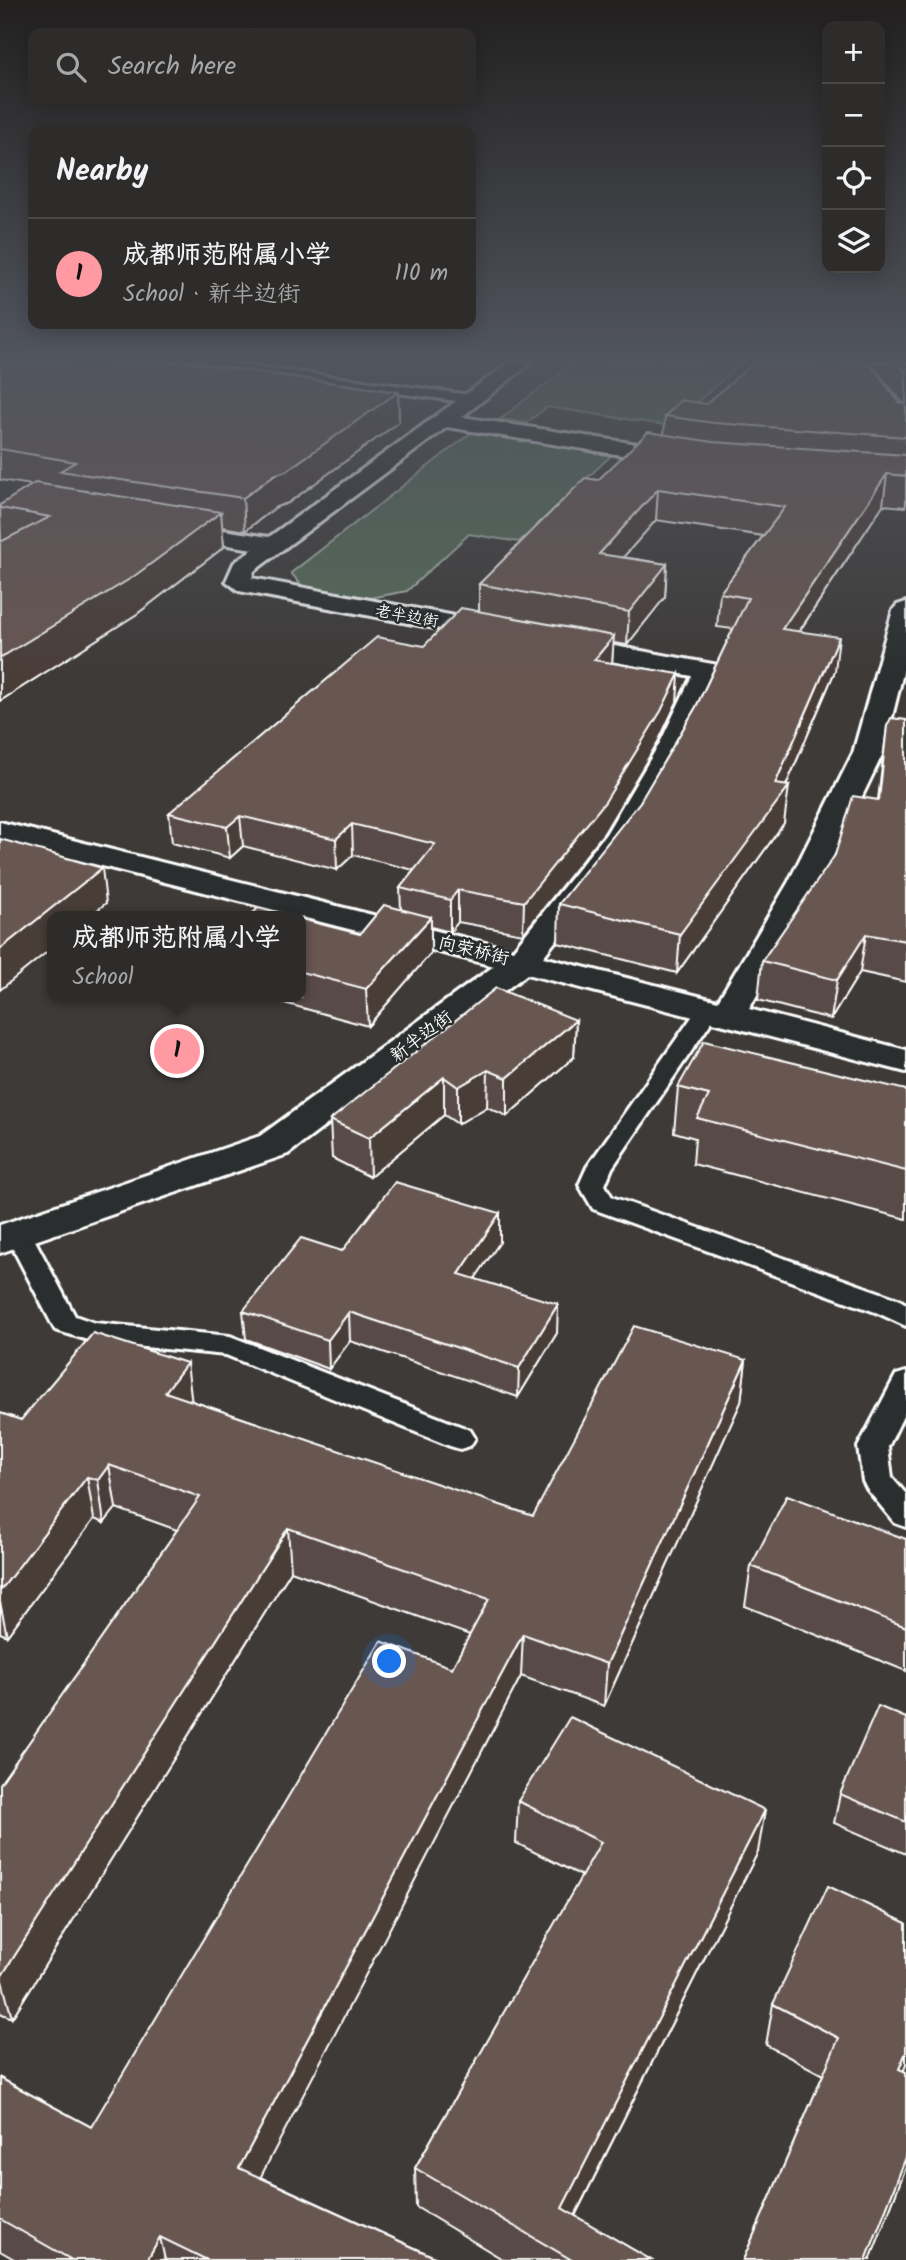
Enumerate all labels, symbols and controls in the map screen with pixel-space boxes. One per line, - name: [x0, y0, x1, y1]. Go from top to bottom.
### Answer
- map controls: [822, 21, 885, 273]
- button: +: [822, 21, 885, 84]
- search box: [28, 28, 476, 105]
- text: Search here: [108, 46, 236, 88]
- icon: search: [52, 48, 90, 86]
- button: −: [822, 84, 885, 147]
- button: locate: [822, 147, 885, 210]
- text: Nearby: [56, 148, 148, 196]
- button: layers: [822, 210, 885, 273]
- text: 成都师范附属小学: [123, 235, 331, 277]
- text: 1: [76, 256, 82, 292]
- text: 110 m: [395, 256, 448, 292]
- text: School · 新半边街: [123, 277, 300, 313]
- street label: 老半边街: [373, 599, 440, 634]
- popup: [47, 911, 306, 1002]
- text: 成都师范附属小学: [72, 918, 281, 960]
- street label: 向荣桥街: [435, 929, 512, 974]
- text: School: [72, 960, 134, 996]
- street label: 新半边街: [384, 1004, 459, 1070]
- pin: 1: [154, 1025, 200, 1077]
- your location: [372, 1644, 406, 1678]

